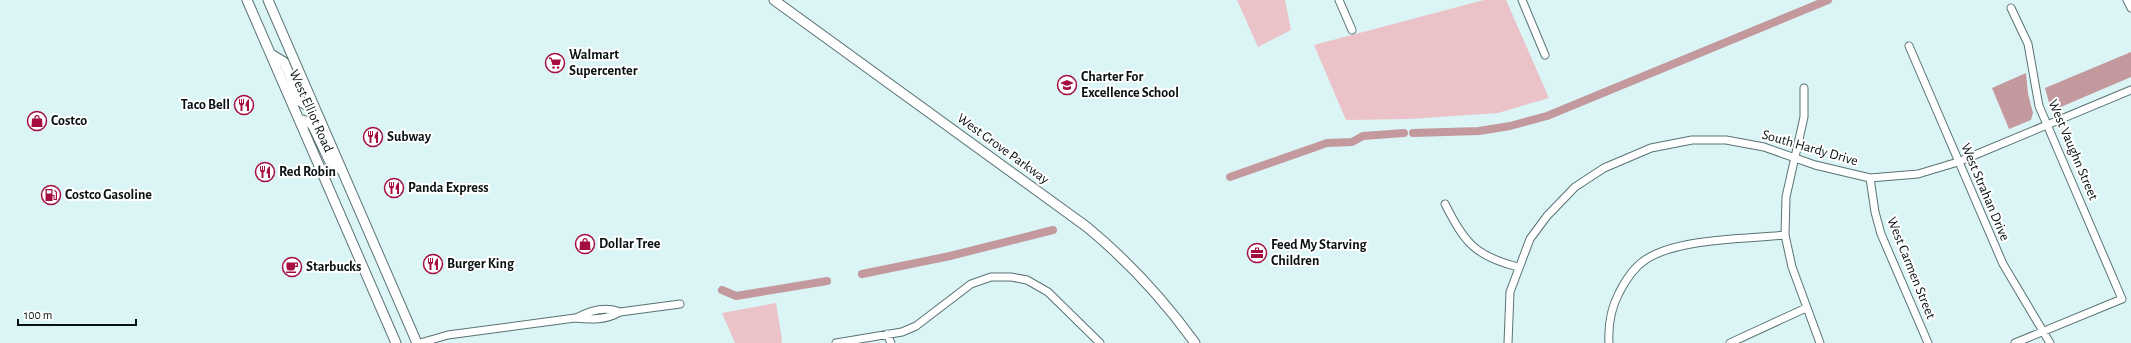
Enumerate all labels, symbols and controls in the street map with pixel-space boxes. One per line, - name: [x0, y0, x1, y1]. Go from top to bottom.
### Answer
- place label: Walmart Supercenter: [569, 48, 638, 78]
- supermarket icon: Walmart Supercenter: [544, 52, 566, 74]
- street label: West Elliot Road: [287, 68, 335, 154]
- place label: Charter For Excellence School: [1081, 70, 1179, 100]
- school or university icon: Charter For Excellence School: [1056, 74, 1078, 96]
- restaurant icon: Taco Bell: [233, 94, 255, 116]
- place label: Taco Bell: [181, 98, 230, 112]
- street label: West Vaughn Street: [2046, 98, 2101, 203]
- shop icon: Costco: [26, 110, 48, 132]
- street label: West Grove Parkway: [954, 111, 1052, 187]
- place label: Costco: [51, 114, 87, 128]
- restaurant icon: Subway: [362, 126, 384, 148]
- street label: South Hardy Drive: [1760, 128, 1860, 168]
- place label: Subway: [387, 130, 432, 144]
- street label: West Strahan Drive: [1958, 141, 2012, 243]
- restaurant icon: Red Robin: [254, 161, 276, 183]
- place label: Red Robin: [279, 165, 336, 179]
- restaurant icon: Panda Express: [383, 177, 405, 199]
- place label: Panda Express: [408, 181, 489, 195]
- fuel station icon: Costco Gasoline: [40, 184, 62, 206]
- place label: Costco Gasoline: [65, 188, 152, 202]
- street label: West Carmen Street: [1884, 215, 1938, 321]
- shop icon: Dollar Tree: [574, 233, 596, 255]
- place label: Dollar Tree: [599, 237, 661, 251]
- place label: Feed My Starving Children: [1271, 238, 1368, 268]
- office icon: Feed My Starving Children: [1246, 242, 1268, 264]
- restaurant icon: Burger King: [422, 253, 444, 275]
- cafe icon: Starbucks: [281, 256, 303, 278]
- place label: Burger King: [447, 257, 515, 271]
- place label: Starbucks: [306, 260, 361, 274]
- scale bar: [18, 301, 136, 327]
- text: 100 m: [24, 309, 52, 321]

